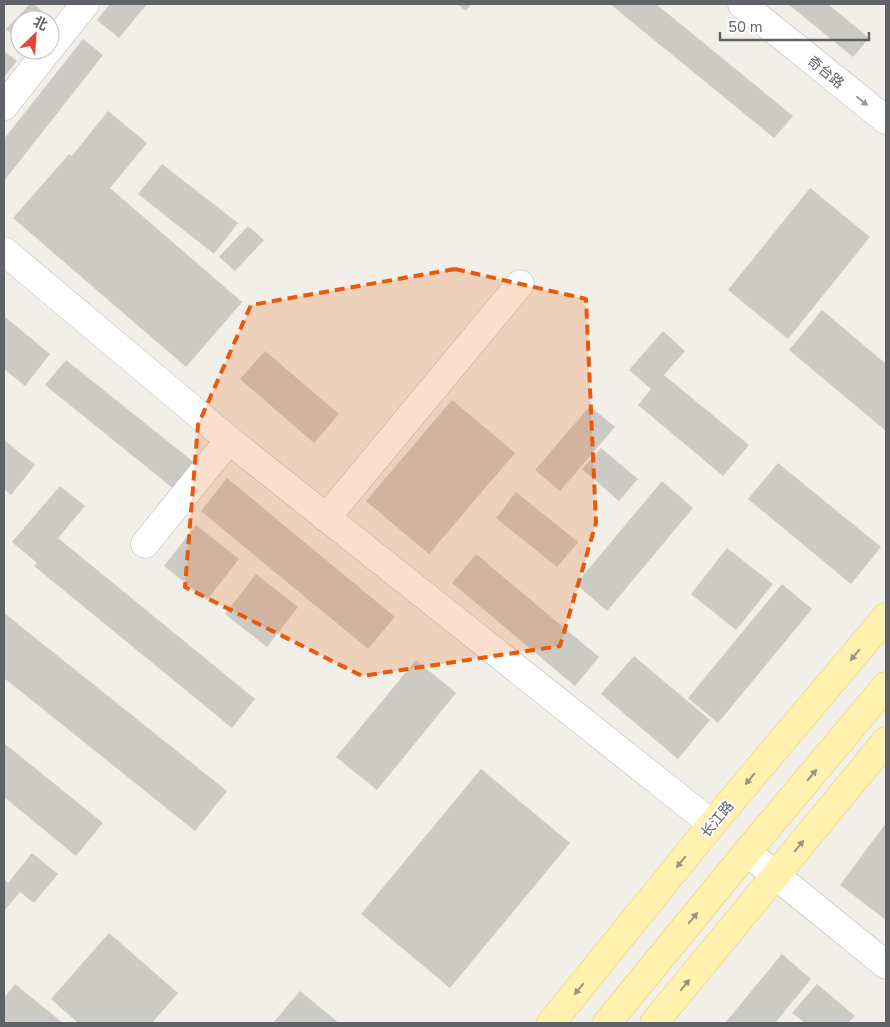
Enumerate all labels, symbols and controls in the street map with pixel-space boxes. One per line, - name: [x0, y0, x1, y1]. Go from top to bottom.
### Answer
- north arrow: [10, 10, 60, 60]
- scale bar: [720, 10, 869, 42]
- text: 北: [30, 12, 51, 35]
- text: 50 m: [728, 17, 763, 37]
- street label: 奇台路: [803, 52, 848, 93]
- one-way arrow: [855, 95, 868, 106]
- one-way arrow: [849, 648, 861, 660]
- one-way arrow: [806, 768, 817, 781]
- one-way arrow: [745, 772, 756, 785]
- street label: 长江路: [697, 797, 738, 842]
- one-way arrow: [793, 841, 805, 853]
- one-way arrow: [676, 855, 687, 868]
- one-way arrow: [688, 911, 699, 924]
- one-way arrow: [679, 979, 690, 992]
- one-way arrow: [574, 982, 585, 995]

